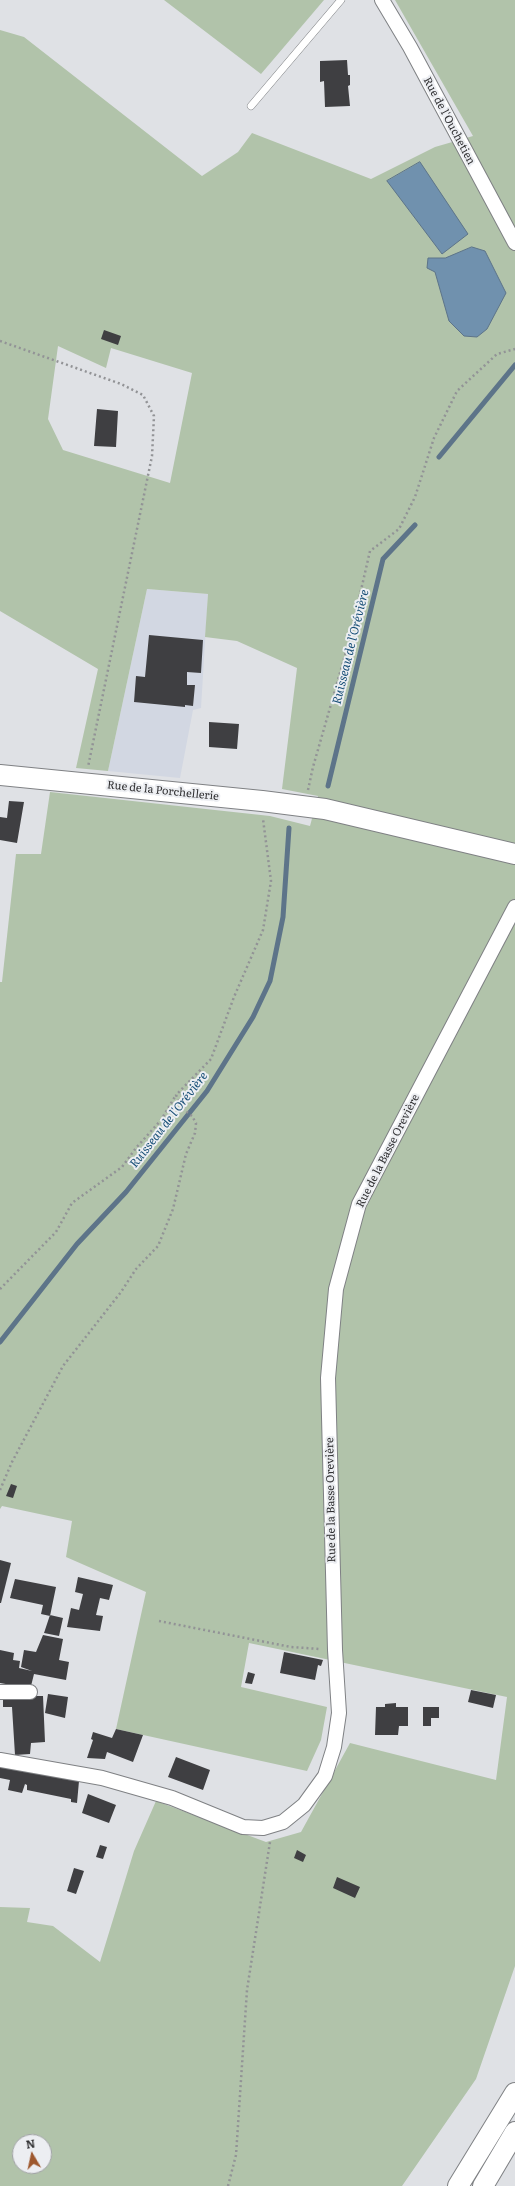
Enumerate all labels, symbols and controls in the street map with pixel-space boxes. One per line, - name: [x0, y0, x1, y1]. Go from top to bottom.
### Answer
- street label: Rue de l'Ouchetien: [420, 75, 478, 167]
- water label: Ruisseau de l'Orévière: [330, 588, 372, 706]
- street label: Rue de la Porchellerie: [106, 779, 220, 803]
- water label: Ruisseau de l'Orévière: [127, 1069, 211, 1171]
- street label: Rue de la Basse Orevière: [354, 1092, 422, 1210]
- street label: Rue de la Basse Orevière: [323, 1437, 339, 1563]
- north arrow: [12, 2134, 52, 2174]
- text: N: [24, 2135, 36, 2152]

